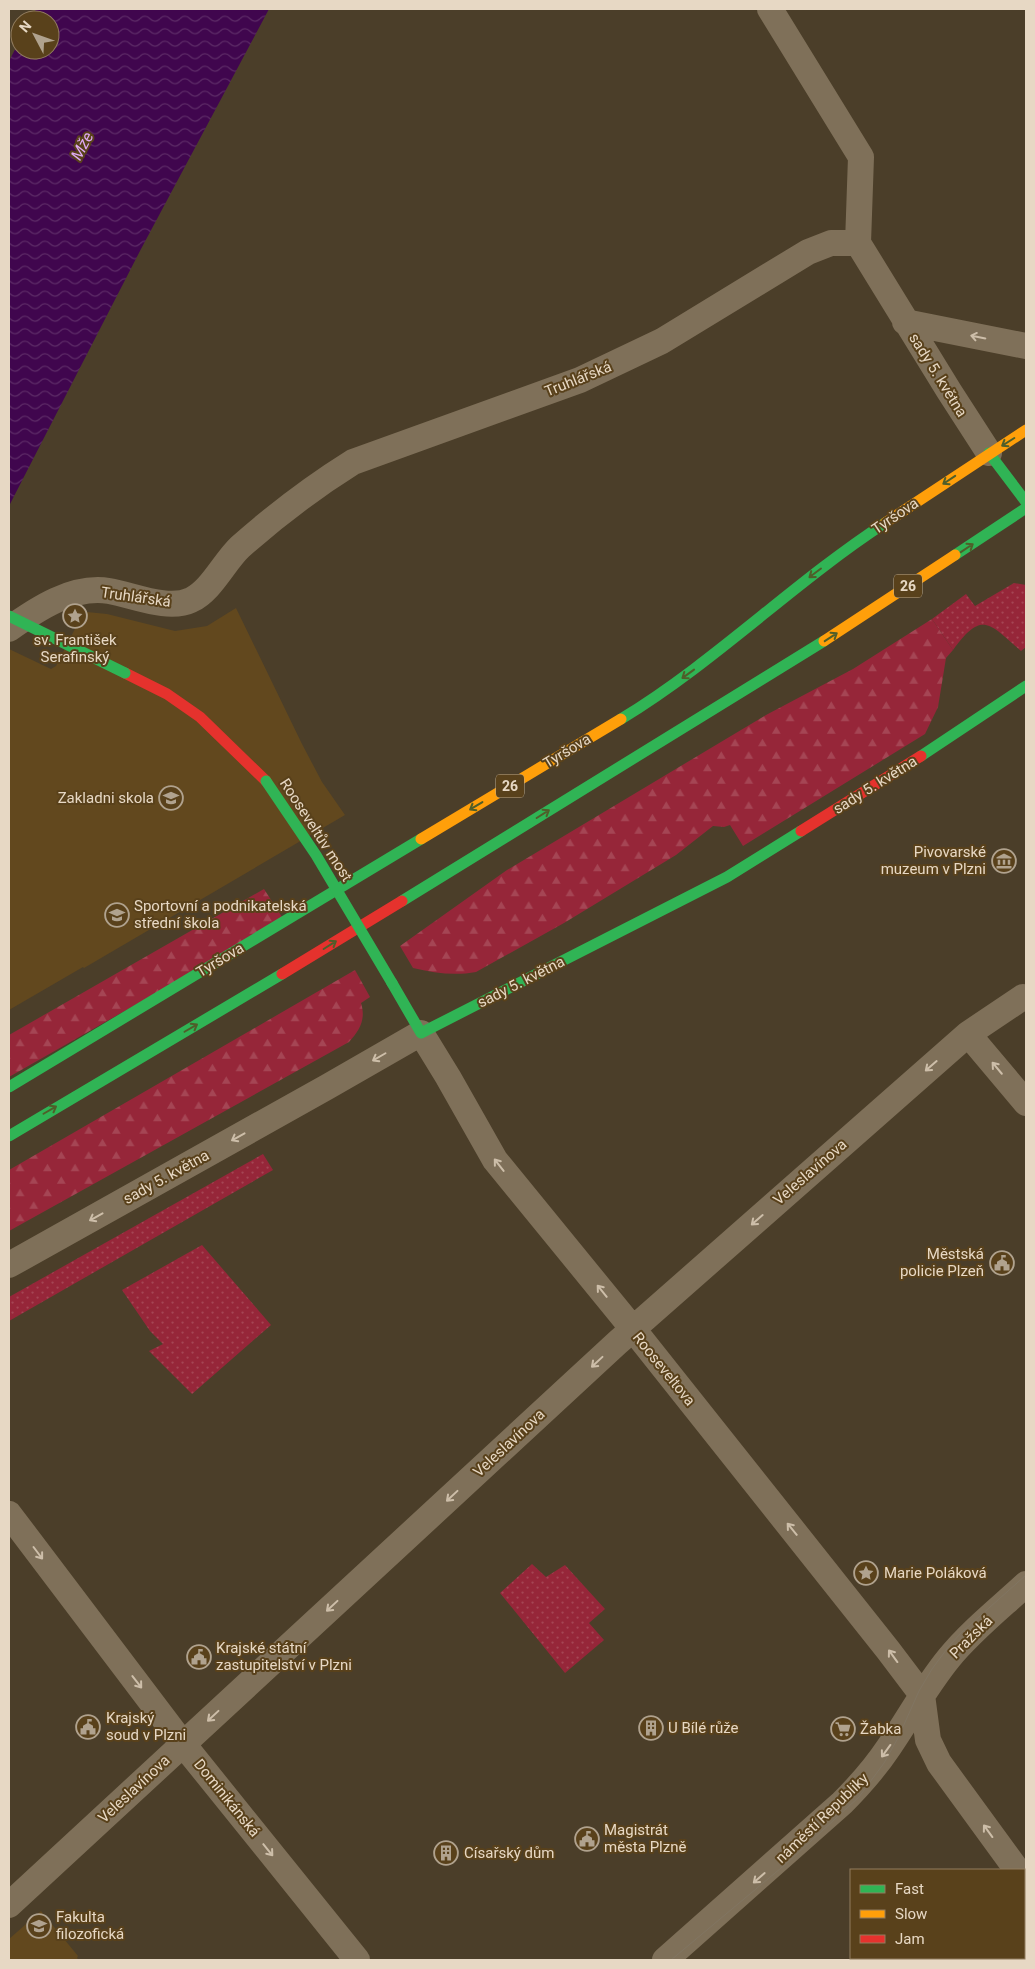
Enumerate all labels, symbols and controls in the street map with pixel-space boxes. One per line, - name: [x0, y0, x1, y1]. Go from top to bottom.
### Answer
- north arrow: [10, 10, 60, 60]
- text: N: [16, 17, 34, 35]
- water label: Mže: [67, 129, 97, 163]
- street label: sady 5. května: [905, 330, 971, 420]
- one-way arrow: [971, 331, 987, 341]
- street label: Truhlářská: [542, 357, 614, 401]
- one-way arrow: [1001, 437, 1015, 447]
- one-way arrow: [942, 475, 956, 485]
- street label: Tyršova: [868, 494, 922, 538]
- one-way arrow: [959, 542, 973, 552]
- one-way arrow: [809, 567, 822, 578]
- road number: 26: [894, 574, 922, 598]
- street label: Truhlářská: [100, 583, 172, 611]
- place icon: sv. František Serafinský: [62, 603, 88, 629]
- place label: sv. František Serafinský: [33, 631, 117, 666]
- one-way arrow: [823, 632, 837, 642]
- one-way arrow: [681, 669, 695, 679]
- street label: Tyršova: [540, 730, 594, 772]
- street label: sady 5. května: [830, 752, 920, 818]
- road number: 26: [496, 774, 524, 798]
- street label: Rooseveltův most: [276, 775, 356, 885]
- school or university icon: Zakladni skola: [158, 785, 184, 811]
- place label: Zakladni skola: [58, 789, 154, 807]
- one-way arrow: [470, 801, 484, 811]
- one-way arrow: [536, 809, 550, 819]
- place label: Pivovarské muzeum v Plzni: [881, 843, 986, 878]
- museum icon: Pivovarské muzeum v Plzni: [991, 848, 1017, 874]
- place label: Sportovní a podnikatelská střední škola: [134, 897, 307, 932]
- school or university icon: Sportovní a podnikatelská střední škola: [104, 902, 130, 928]
- street label: Tyršova: [193, 939, 247, 981]
- one-way arrow: [323, 940, 337, 950]
- street label: sady 5. května: [474, 952, 568, 1012]
- one-way arrow: [183, 1023, 198, 1033]
- one-way arrow: [372, 1053, 387, 1063]
- one-way arrow: [925, 1060, 938, 1071]
- one-way arrow: [991, 1062, 1003, 1075]
- one-way arrow: [43, 1105, 57, 1115]
- one-way arrow: [231, 1133, 245, 1143]
- street label: Veleslavínova: [770, 1135, 850, 1209]
- street label: sady 5. května: [120, 1146, 212, 1208]
- one-way arrow: [494, 1158, 504, 1172]
- one-way arrow: [89, 1212, 103, 1222]
- one-way arrow: [750, 1214, 763, 1225]
- place label: Městská policie Plzeň: [900, 1245, 984, 1280]
- public building icon: Městská policie Plzeň: [989, 1250, 1015, 1276]
- one-way arrow: [596, 1285, 607, 1298]
- street label: Rooseveltova: [629, 1329, 699, 1409]
- one-way arrow: [590, 1356, 603, 1368]
- street label: Veleslavínova: [469, 1405, 549, 1481]
- one-way arrow: [445, 1490, 458, 1502]
- one-way arrow: [787, 1522, 797, 1536]
- one-way arrow: [33, 1546, 44, 1559]
- place icon: Marie Poláková: [853, 1560, 879, 1586]
- place label: Marie Poláková: [884, 1564, 987, 1582]
- one-way arrow: [326, 1600, 339, 1612]
- street label: Pražská: [946, 1612, 996, 1662]
- place label: Krajské státní zastupitelství v Plzni: [216, 1639, 352, 1674]
- public building icon: Krajské státní zastupitelství v Plzni: [186, 1644, 212, 1670]
- one-way arrow: [888, 1649, 898, 1663]
- one-way arrow: [132, 1675, 143, 1688]
- place label: Krajský soud v Plzni: [106, 1709, 186, 1744]
- one-way arrow: [206, 1710, 219, 1722]
- public building icon: Krajský soud v Plzni: [75, 1714, 101, 1740]
- building icon: U Bílé růže: [638, 1715, 664, 1741]
- supermarket icon: Žabka: [830, 1716, 856, 1742]
- place label: U Bílé růže: [668, 1719, 739, 1737]
- place label: Žabka: [860, 1720, 901, 1738]
- one-way arrow: [881, 1744, 891, 1758]
- street label: Veleslavínova: [94, 1751, 174, 1827]
- street label: Dominikánská: [190, 1756, 264, 1840]
- street label: náměstí Republiky: [772, 1769, 872, 1867]
- place label: Magistrát města Plzně: [604, 1821, 686, 1856]
- one-way arrow: [983, 1825, 994, 1838]
- public building icon: Magistrát města Plzně: [574, 1826, 600, 1852]
- building icon: Císařský dům: [433, 1840, 459, 1866]
- one-way arrow: [263, 1843, 274, 1856]
- place label: Císařský dům: [464, 1844, 555, 1862]
- legend: [850, 1869, 1025, 1959]
- one-way arrow: [753, 1873, 766, 1884]
- text: Fast: [895, 1880, 924, 1898]
- text: Slow: [895, 1905, 927, 1923]
- place label: Fakulta filozofická: [56, 1908, 124, 1943]
- school or university icon: Fakulta filozofická: [26, 1913, 52, 1939]
- text: Jam: [895, 1930, 925, 1948]

